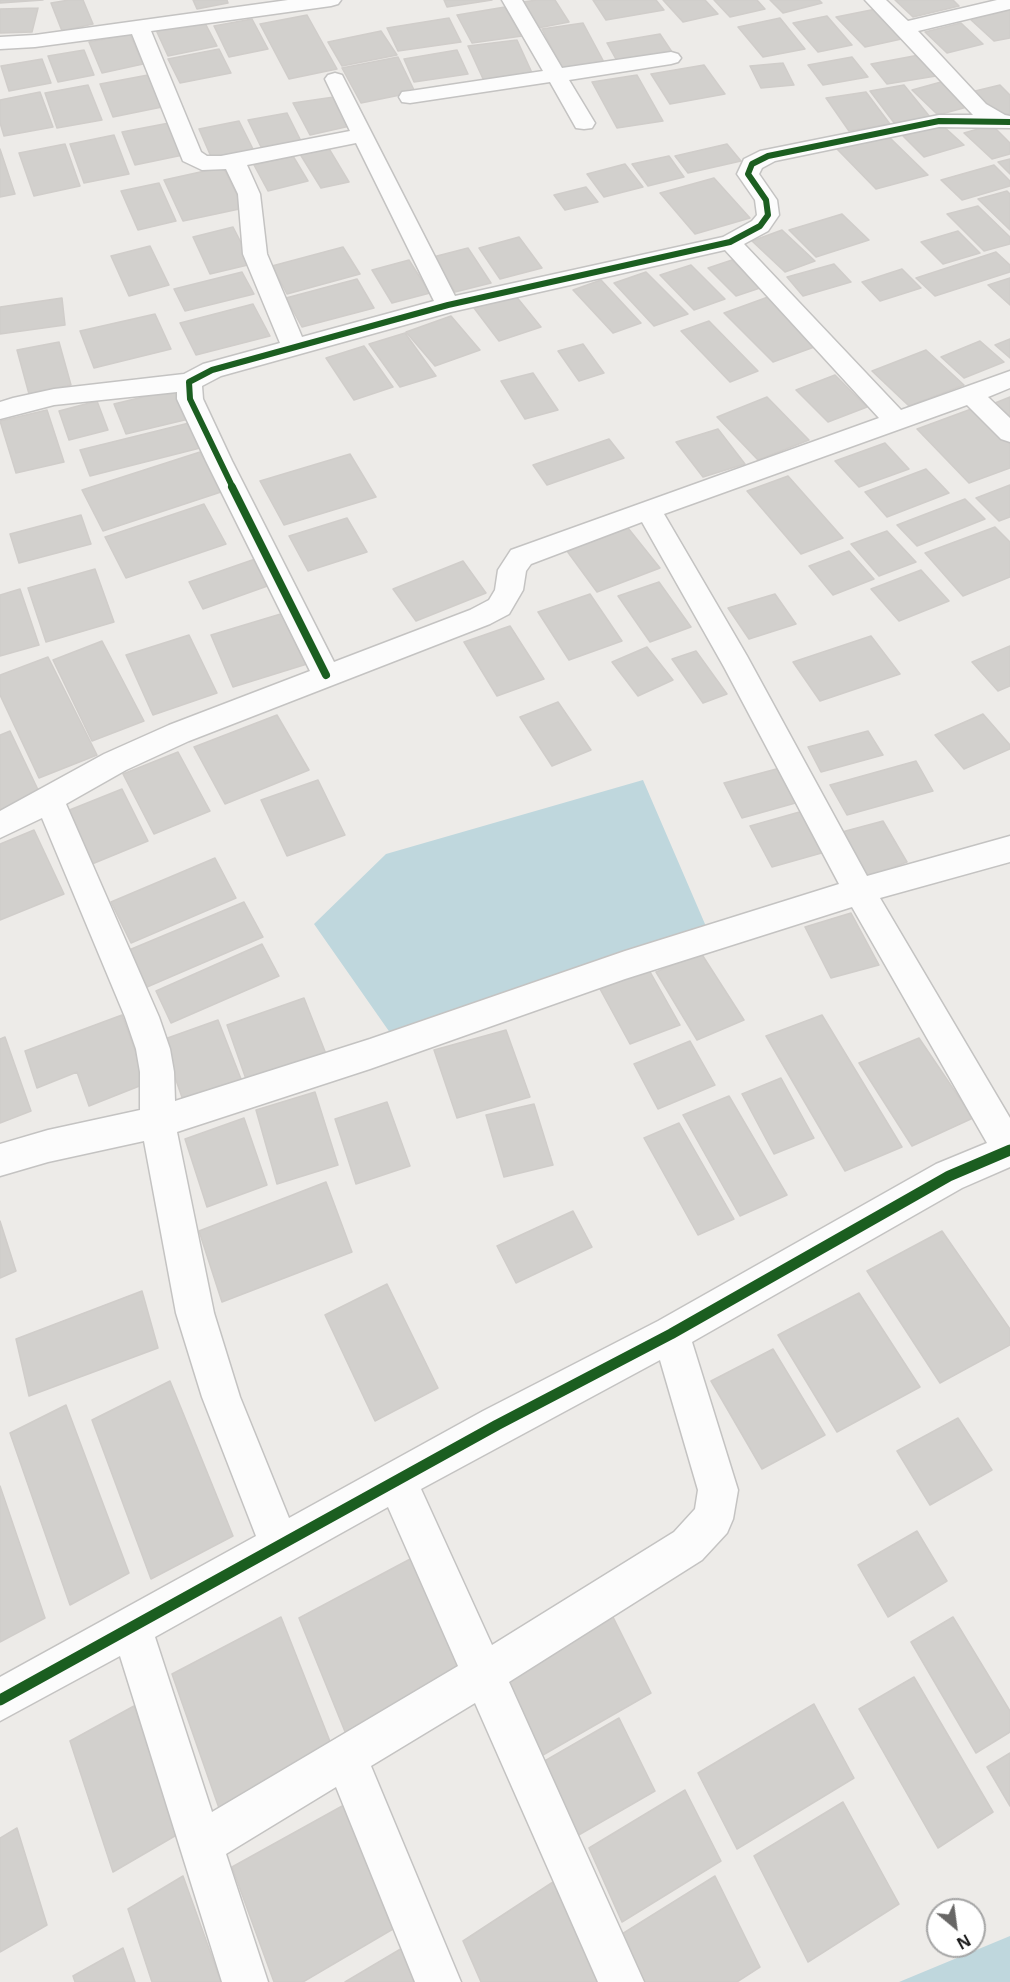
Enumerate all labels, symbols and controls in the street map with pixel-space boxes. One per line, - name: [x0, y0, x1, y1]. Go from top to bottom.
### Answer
- north arrow: [926, 1898, 986, 1958]
- text: N: [953, 1929, 975, 1955]

